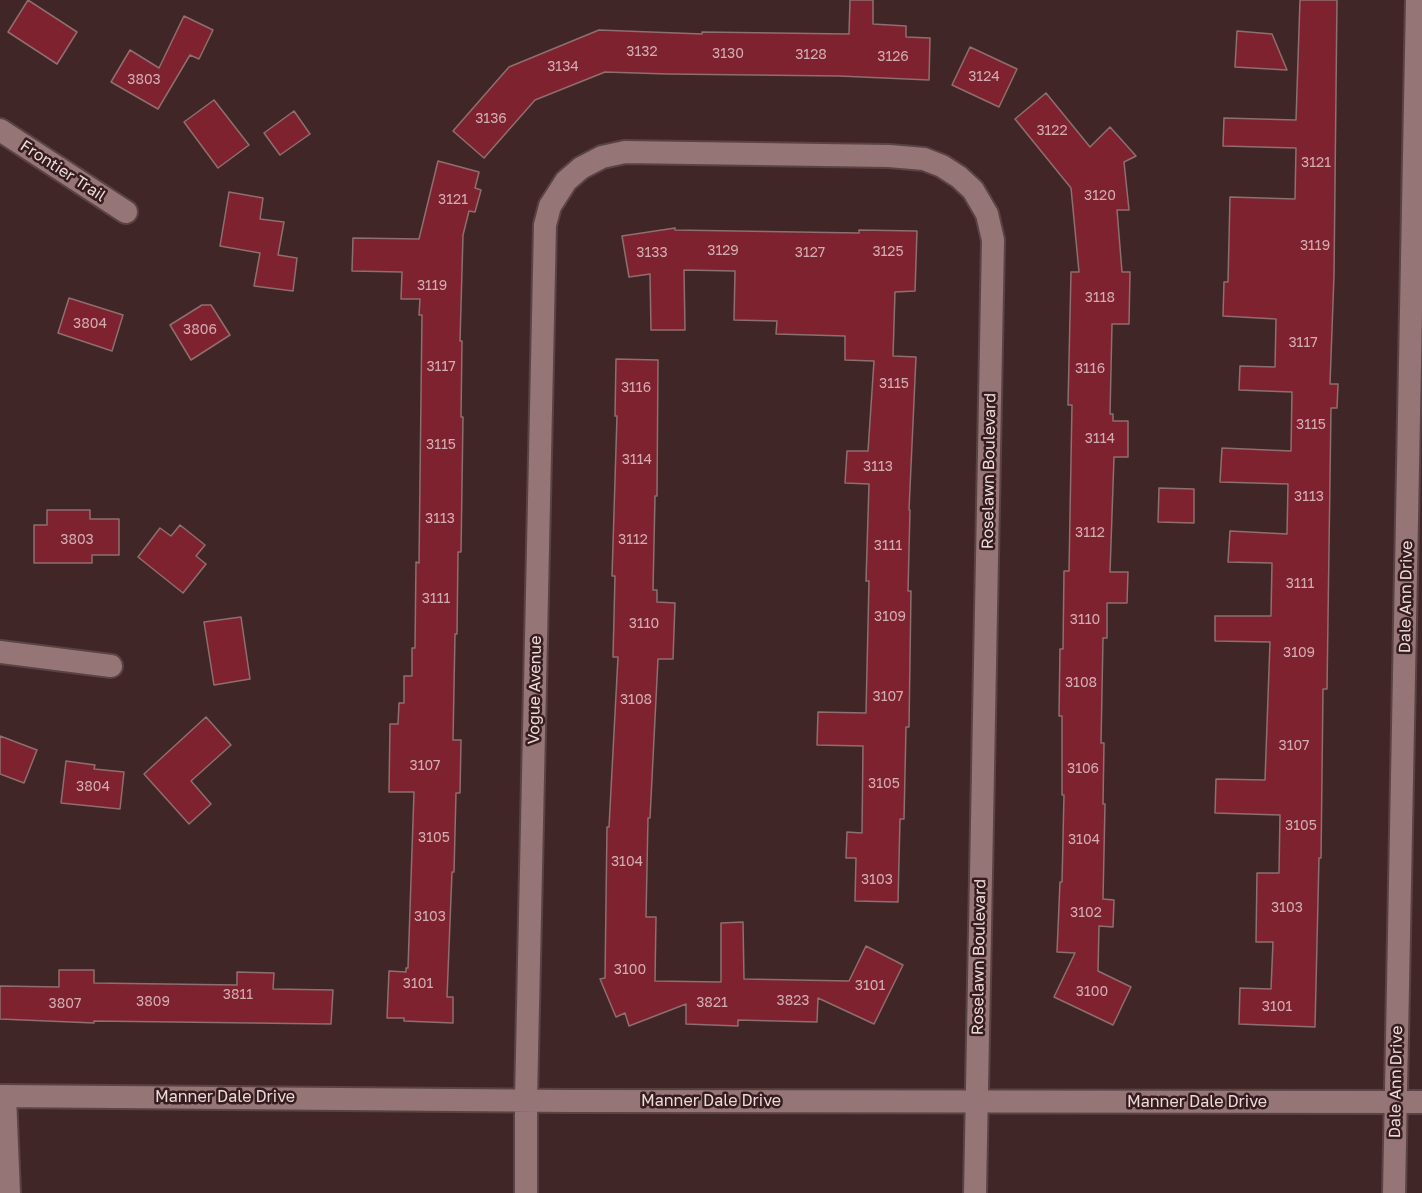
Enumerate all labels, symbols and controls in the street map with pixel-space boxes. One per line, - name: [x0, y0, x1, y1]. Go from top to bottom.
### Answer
- house number: 3132: [626, 44, 658, 60]
- house number: 3130: [712, 46, 744, 62]
- house number: 3128: [795, 47, 827, 63]
- house number: 3126: [877, 49, 909, 65]
- house number: 3134: [547, 59, 579, 75]
- house number: 3124: [968, 69, 1000, 85]
- house number: 3803: [127, 72, 161, 88]
- house number: 3136: [475, 111, 507, 127]
- house number: 3122: [1036, 123, 1068, 139]
- street label: Frontier Trail: [17, 136, 109, 206]
- house number: 3121: [1301, 155, 1331, 171]
- house number: 3120: [1084, 188, 1116, 204]
- house number: 3121: [438, 192, 468, 208]
- house number: 3119: [1300, 238, 1330, 254]
- house number: 3129: [707, 243, 739, 259]
- house number: 3125: [872, 244, 904, 260]
- house number: 3133: [636, 245, 668, 261]
- house number: 3127: [795, 245, 825, 261]
- house number: 3119: [417, 278, 447, 294]
- house number: 3118: [1085, 290, 1115, 306]
- house number: 3804: [73, 316, 107, 332]
- house number: 3806: [183, 322, 217, 338]
- house number: 3117: [1288, 335, 1318, 351]
- house number: 3117: [426, 359, 456, 375]
- house number: 3116: [1075, 361, 1105, 377]
- house number: 3115: [879, 376, 909, 392]
- house number: 3116: [621, 380, 651, 396]
- street label: Roselawn Boulevard: [978, 393, 1000, 549]
- house number: 3115: [1296, 417, 1326, 433]
- house number: 3114: [1085, 431, 1115, 447]
- house number: 3115: [426, 437, 456, 453]
- house number: 3114: [622, 452, 652, 468]
- house number: 3113: [863, 459, 893, 475]
- house number: 3113: [1294, 489, 1324, 505]
- house number: 3113: [425, 511, 455, 527]
- house number: 3112: [1075, 525, 1105, 541]
- house number: 3803: [60, 532, 94, 548]
- house number: 3112: [618, 532, 648, 548]
- house number: 3111: [874, 538, 902, 554]
- street label: Dale Ann Drive: [1395, 541, 1417, 653]
- house number: 3111: [1286, 576, 1314, 592]
- house number: 3111: [422, 591, 450, 607]
- house number: 3109: [874, 609, 906, 625]
- house number: 3110: [1070, 612, 1100, 628]
- house number: 3110: [629, 616, 659, 632]
- street label: Vogue Avenue: [524, 636, 546, 744]
- house number: 3109: [1283, 645, 1315, 661]
- house number: 3108: [1065, 675, 1097, 691]
- house number: 3107: [872, 689, 904, 705]
- house number: 3108: [620, 692, 652, 708]
- house number: 3107: [1278, 738, 1310, 754]
- house number: 3107: [409, 758, 441, 774]
- house number: 3106: [1067, 761, 1099, 777]
- house number: 3105: [868, 776, 900, 792]
- house number: 3804: [76, 779, 110, 795]
- house number: 3105: [1285, 818, 1317, 834]
- house number: 3105: [418, 830, 450, 846]
- house number: 3104: [1068, 832, 1100, 848]
- house number: 3104: [611, 854, 643, 870]
- house number: 3103: [861, 872, 893, 888]
- street label: Roselawn Boulevard: [968, 879, 990, 1035]
- house number: 3103: [1271, 900, 1303, 916]
- house number: 3102: [1070, 905, 1102, 921]
- house number: 3103: [414, 909, 446, 925]
- house number: 3100: [614, 962, 646, 978]
- house number: 3101: [403, 976, 433, 992]
- house number: 3101: [855, 978, 885, 994]
- house number: 3100: [1076, 984, 1108, 1000]
- house number: 3811: [223, 987, 253, 1003]
- house number: 3823: [776, 993, 810, 1009]
- house number: 3809: [136, 994, 170, 1010]
- house number: 3821: [696, 995, 728, 1011]
- house number: 3807: [49, 996, 81, 1012]
- house number: 3101: [1262, 999, 1292, 1015]
- street label: Dale Ann Drive: [1385, 1026, 1407, 1138]
- street label: Manner Dale Drive: [155, 1087, 295, 1107]
- street label: Manner Dale Drive: [641, 1091, 781, 1111]
- street label: Manner Dale Drive: [1127, 1092, 1267, 1112]

